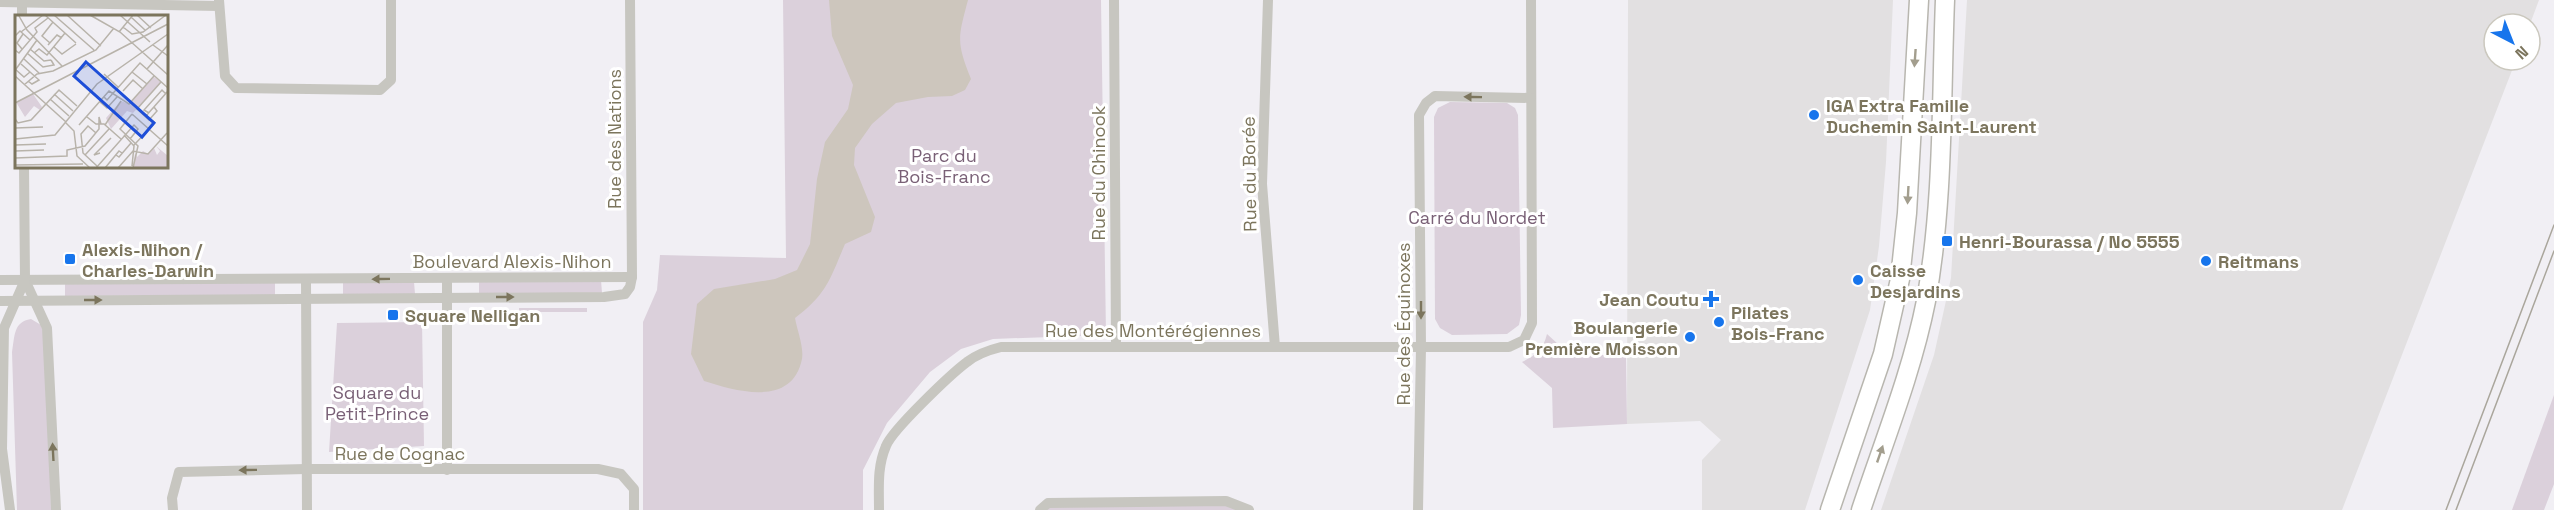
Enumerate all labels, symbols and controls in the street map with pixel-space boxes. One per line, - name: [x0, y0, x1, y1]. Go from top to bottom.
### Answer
- north arrow: [2482, 12, 2542, 72]
- inset map: [15, 15, 168, 168]
- text: N: [2511, 41, 2533, 64]
- one-way arrow: [1911, 49, 1920, 68]
- street label: Rue des Nations: [603, 69, 626, 209]
- one-way arrow: [1463, 92, 1482, 102]
- place label: IGA Extra Famille Duchemin Saint-Laurent: [1826, 94, 2037, 138]
- street label: Rue du Chinook: [1087, 105, 1110, 240]
- marker: IGA Extra Famille Duchemin Saint-Laurent: [1807, 108, 1821, 122]
- street label: Rue du Borée: [1236, 116, 1262, 232]
- park label: Parc du Bois-Franc: [897, 144, 991, 188]
- one-way arrow: [1904, 186, 1913, 205]
- park label: Carré du Nordet: [1408, 206, 1546, 229]
- place label: Henri-Bourassa / No 5555: [1959, 230, 2180, 253]
- marker: Henri-Bourassa / No 5555: [1940, 234, 1954, 248]
- place label: Alexis-Nihon / Charles-Darwin: [82, 238, 214, 282]
- street label: Rue des Équinoxes: [1392, 243, 1415, 405]
- street label: Boulevard Alexis-Nihon: [412, 250, 612, 273]
- place label: Reitmans: [2218, 250, 2299, 273]
- marker: Alexis-Nihon / Charles-Darwin: [63, 252, 77, 266]
- marker: Reitmans: [2199, 254, 2213, 268]
- place label: Caisse Desjardins: [1870, 259, 1961, 303]
- marker: Caisse Desjardins: [1851, 273, 1865, 287]
- one-way arrow: [372, 274, 391, 284]
- place label: Jean Coutu: [1599, 288, 1699, 311]
- one-way arrow: [496, 292, 515, 302]
- marker: Jean Coutu: [1704, 292, 1718, 306]
- one-way arrow: [83, 296, 102, 305]
- one-way arrow: [1416, 301, 1426, 320]
- place label: Pilates Bois-Franc: [1731, 301, 1825, 345]
- place label: Square Nelligan: [405, 304, 540, 327]
- marker: Square Nelligan: [386, 308, 400, 322]
- marker: Pilates Bois-Franc: [1712, 315, 1726, 329]
- place label: Boulangerie Première Moisson: [1525, 316, 1678, 360]
- street label: Rue des Montérégiennes: [1045, 319, 1261, 342]
- marker: Boulangerie Première Moisson: [1683, 330, 1697, 344]
- park label: Square du Petit-Prince: [325, 381, 429, 425]
- one-way arrow: [49, 442, 58, 461]
- street label: Rue de Cognac: [335, 442, 465, 465]
- one-way arrow: [1875, 445, 1885, 463]
- one-way arrow: [238, 466, 257, 475]

